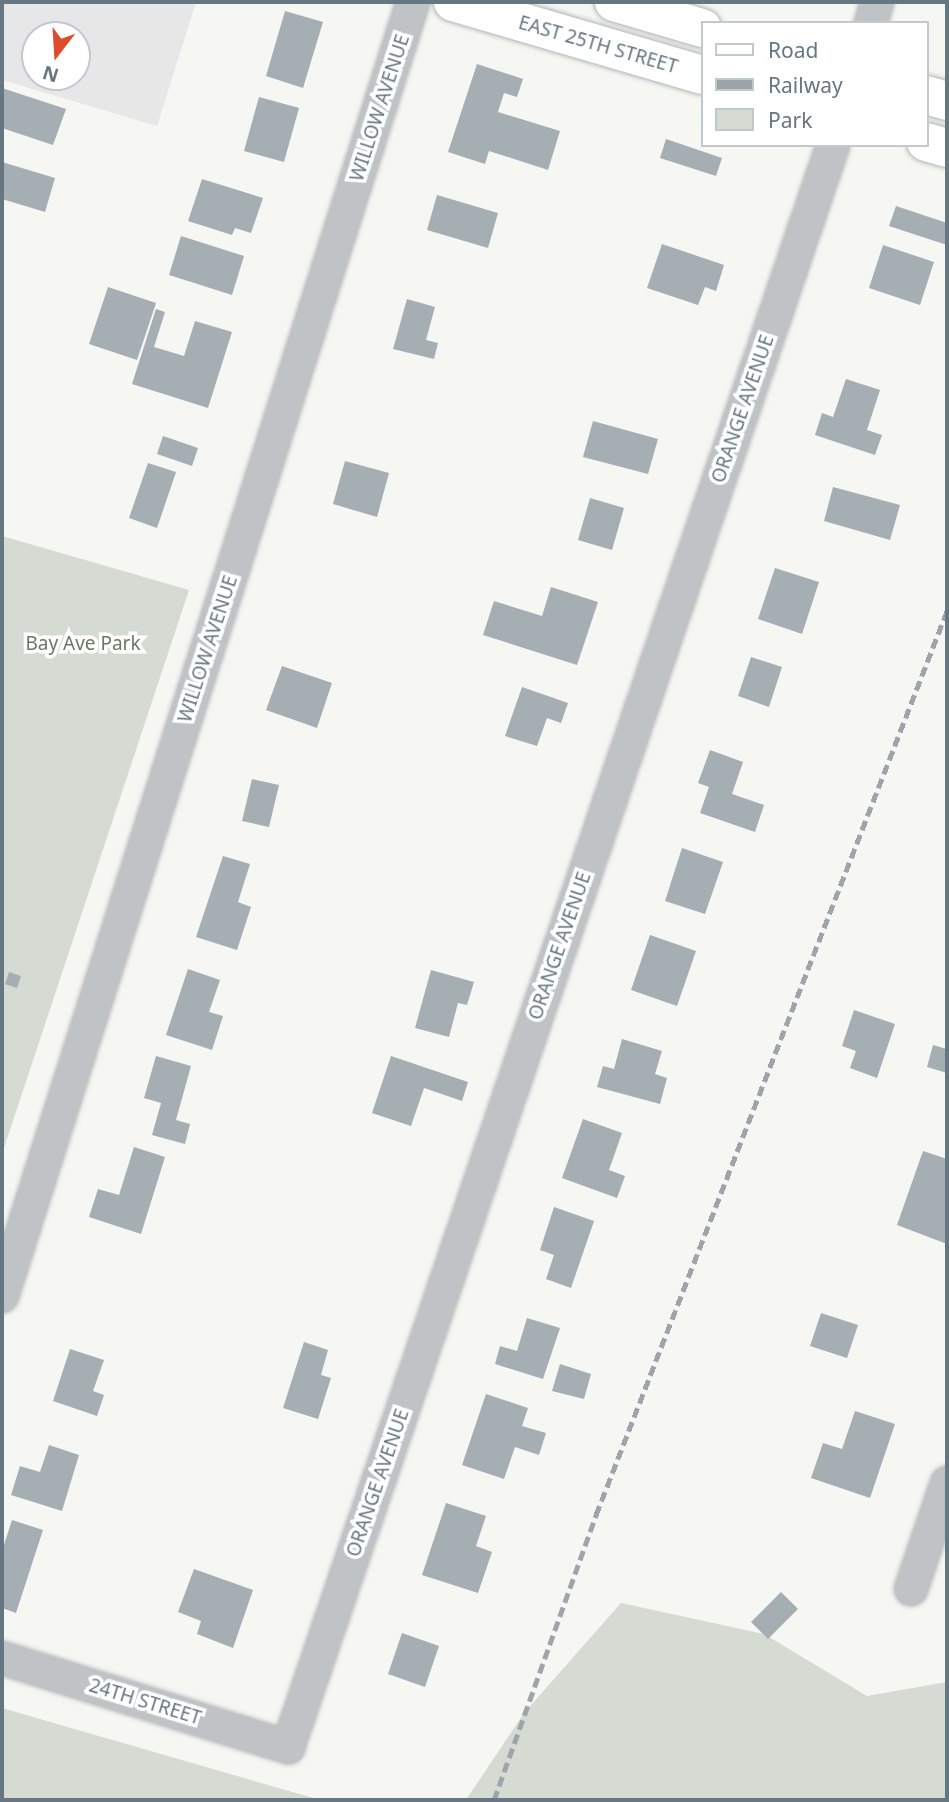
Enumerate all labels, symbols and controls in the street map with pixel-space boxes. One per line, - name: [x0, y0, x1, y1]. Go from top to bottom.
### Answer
- street label: EAST 25TH STREET: [516, 11, 680, 79]
- north arrow: [21, 21, 91, 91]
- legend: [701, 21, 928, 147]
- street label: WILLOW AVENUE: [345, 32, 415, 184]
- text: Road: [768, 36, 818, 64]
- text: N: [39, 59, 62, 89]
- text: Railway: [768, 71, 843, 99]
- text: Park: [768, 106, 812, 134]
- street label: ORANGE AVENUE: [707, 332, 779, 486]
- street label: WILLOW AVENUE: [173, 573, 243, 725]
- park label: Bay Ave Park: [25, 633, 141, 655]
- street label: ORANGE AVENUE: [524, 869, 596, 1023]
- street label: ORANGE AVENUE: [342, 1406, 414, 1560]
- street label: 24TH STREET: [86, 1674, 204, 1730]

